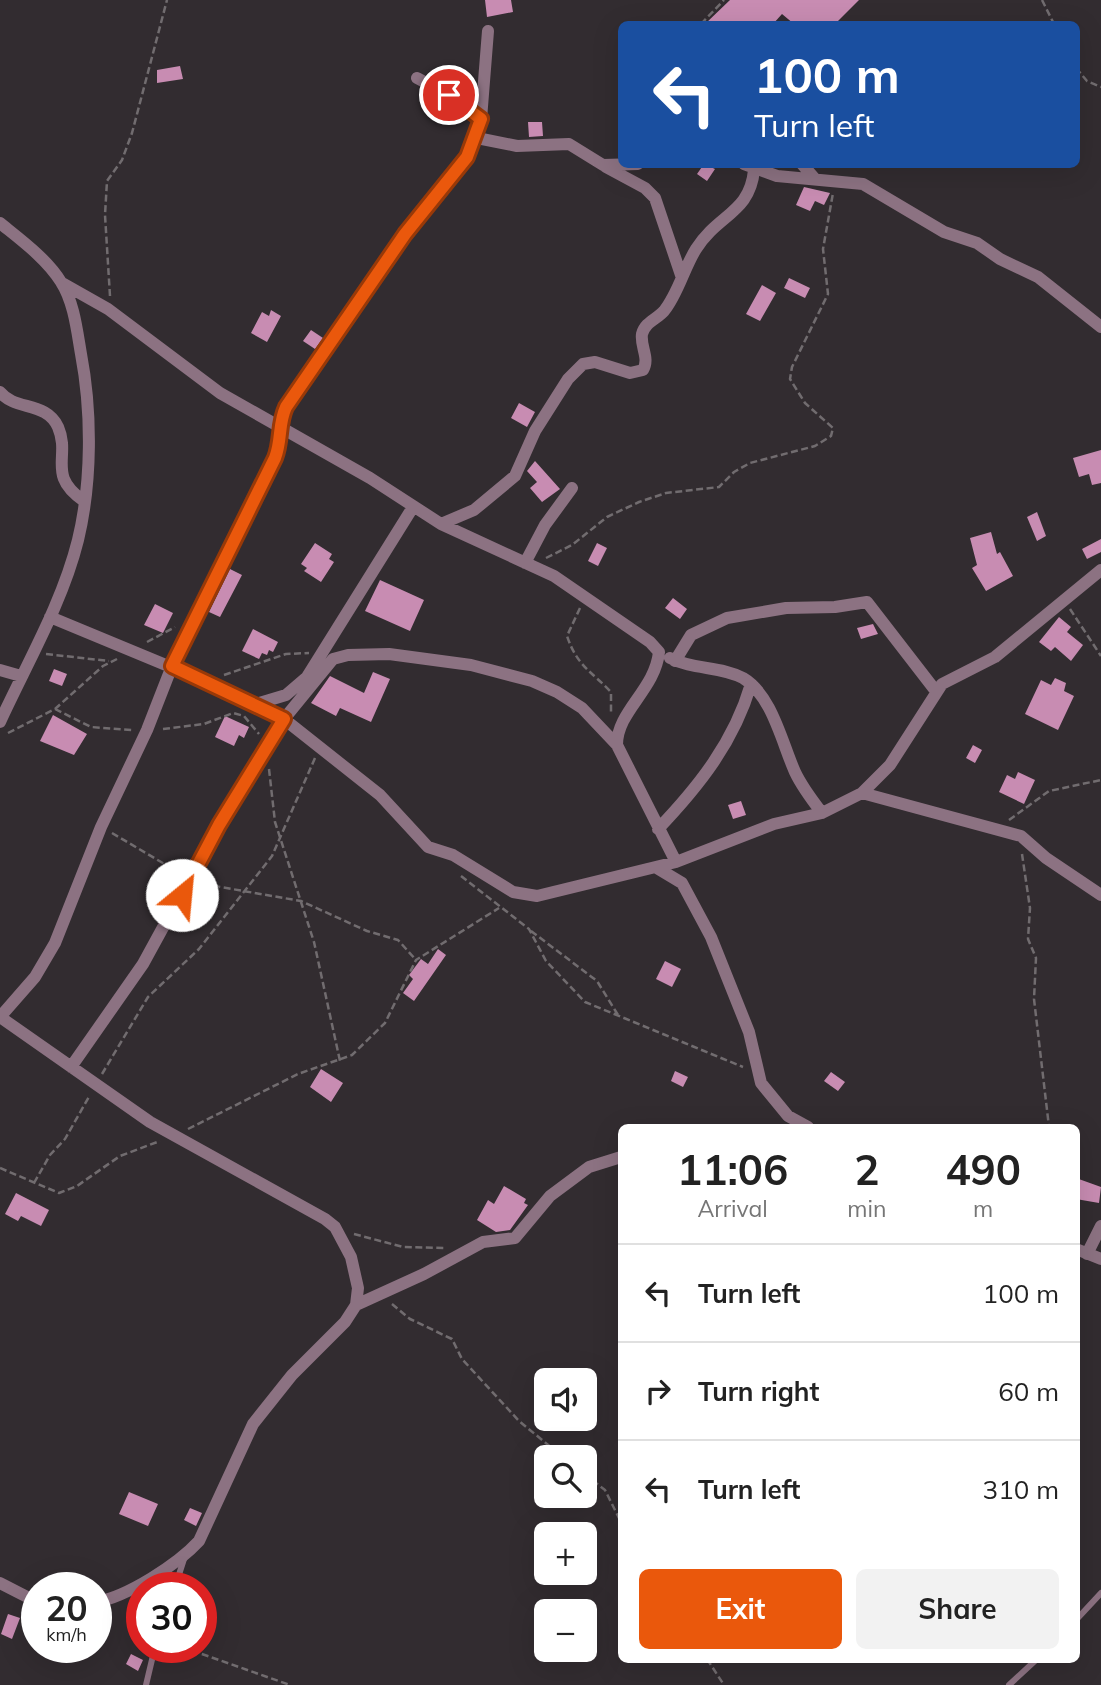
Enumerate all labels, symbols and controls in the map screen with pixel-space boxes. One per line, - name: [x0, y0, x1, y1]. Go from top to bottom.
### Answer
- text: 100 m: [754, 44, 900, 105]
- icon: left: [639, 49, 730, 140]
- pin: [419, 65, 479, 125]
- icon: arrive: [430, 76, 468, 114]
- text: Turn left: [754, 105, 874, 145]
- position arrow: [145, 858, 219, 932]
- text: 11:06: [677, 1143, 788, 1196]
- text: 2: [854, 1143, 879, 1196]
- text: 490: [945, 1143, 1021, 1196]
- text: Arrival: [697, 1194, 768, 1223]
- text: min: [847, 1194, 886, 1223]
- text: m: [973, 1194, 993, 1223]
- icon: left: [639, 1274, 677, 1312]
- text: Turn left: [698, 1277, 800, 1310]
- text: 100 m: [983, 1277, 1059, 1310]
- map controls: [534, 1368, 597, 1662]
- button: sound: [534, 1368, 597, 1431]
- icon: right: [639, 1372, 677, 1410]
- text: Turn right: [698, 1375, 819, 1408]
- text: 60 m: [998, 1375, 1059, 1408]
- button: search: [534, 1445, 597, 1508]
- icon: left: [639, 1470, 677, 1508]
- text: Turn left: [698, 1473, 800, 1506]
- text: 310 m: [983, 1473, 1059, 1506]
- button: +: [534, 1522, 597, 1585]
- button: Exit: [639, 1569, 842, 1649]
- button: Share: [856, 1569, 1059, 1649]
- speed limit sign: 30: [126, 1572, 217, 1663]
- text: 20: [45, 1586, 88, 1630]
- button: −: [534, 1599, 597, 1662]
- text: km/h: [46, 1623, 87, 1646]

